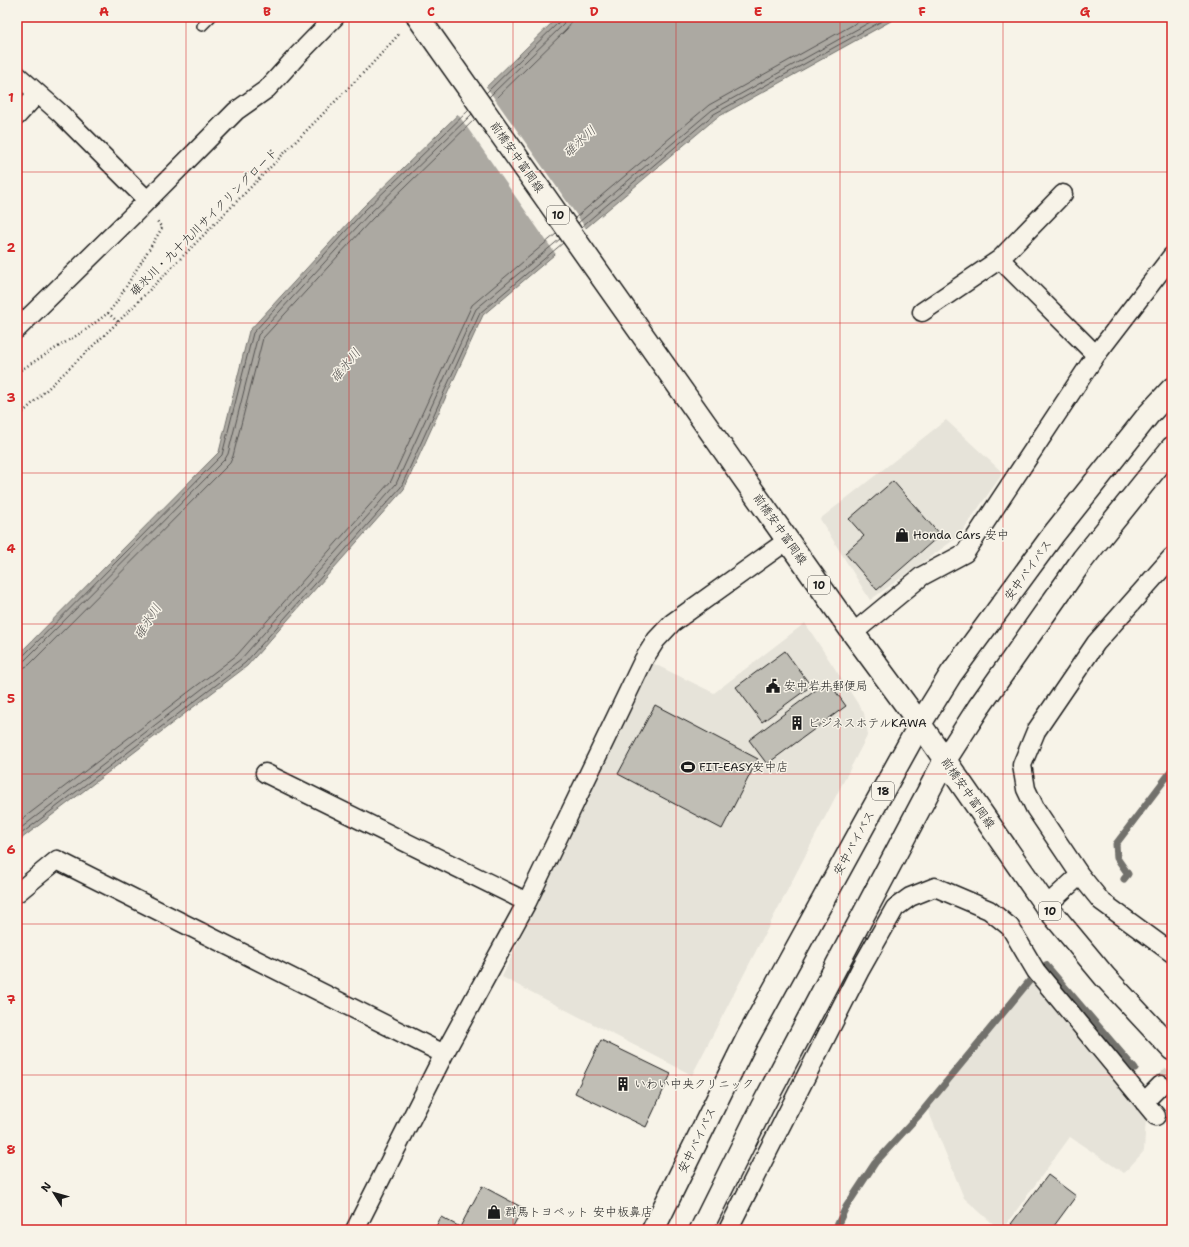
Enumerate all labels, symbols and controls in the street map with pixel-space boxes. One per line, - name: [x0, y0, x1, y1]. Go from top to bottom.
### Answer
- text: A: [99, 3, 109, 20]
- text: B: [263, 3, 271, 20]
- text: C: [427, 3, 435, 20]
- text: D: [589, 3, 599, 20]
- text: E: [754, 3, 763, 20]
- text: F: [918, 3, 926, 20]
- text: G: [1080, 3, 1091, 20]
- text: 1: [8, 89, 14, 106]
- street label: 前橋安中富岡線: [486, 118, 548, 196]
- water label: 碓氷川: [559, 122, 599, 161]
- street label: 碓氷川・九十九川サイクリングロード: [127, 145, 281, 299]
- road number: 10: [547, 206, 569, 224]
- text: 2: [6, 239, 16, 256]
- water label: 碓氷川: [327, 345, 364, 386]
- text: 3: [6, 389, 16, 406]
- street label: 前橋安中富岡線: [749, 490, 811, 568]
- shop icon: Honda Cars 安中: [894, 527, 910, 543]
- place label: Honda Cars 安中: [913, 527, 1009, 543]
- street label: 安中バイパス: [1000, 536, 1056, 604]
- text: 4: [6, 540, 16, 557]
- road number: 10: [808, 576, 830, 594]
- water label: 碓氷川: [130, 600, 165, 642]
- public building icon: 安中岩井郵便局: [765, 678, 781, 694]
- place label: 安中岩井郵便局: [784, 678, 868, 694]
- text: 5: [7, 690, 15, 707]
- building icon: ビジネスホテルKAWA: [789, 715, 805, 731]
- place label: ビジネスホテルKAWA: [808, 715, 927, 731]
- street label: 前橋安中富岡線: [937, 754, 999, 832]
- sports icon: FIT-EASY安中店: [680, 759, 696, 775]
- place label: FIT-EASY安中店: [699, 759, 789, 775]
- road number: 18: [872, 782, 894, 800]
- street label: 安中バイパス: [830, 808, 878, 878]
- text: 6: [6, 841, 16, 858]
- road number: 10: [1039, 902, 1061, 920]
- text: 7: [6, 991, 16, 1008]
- building icon: いわい中央クリニック: [615, 1076, 631, 1092]
- place label: いわい中央クリニック: [634, 1076, 754, 1092]
- street label: 安中バイパス: [674, 1104, 720, 1176]
- text: 8: [6, 1141, 16, 1158]
- north arrow: [34, 1173, 74, 1213]
- text: N: [38, 1179, 55, 1195]
- shop icon: 群馬トヨペット 安中板鼻店: [486, 1204, 502, 1220]
- place label: 群馬トヨペット 安中板鼻店: [505, 1204, 653, 1220]

